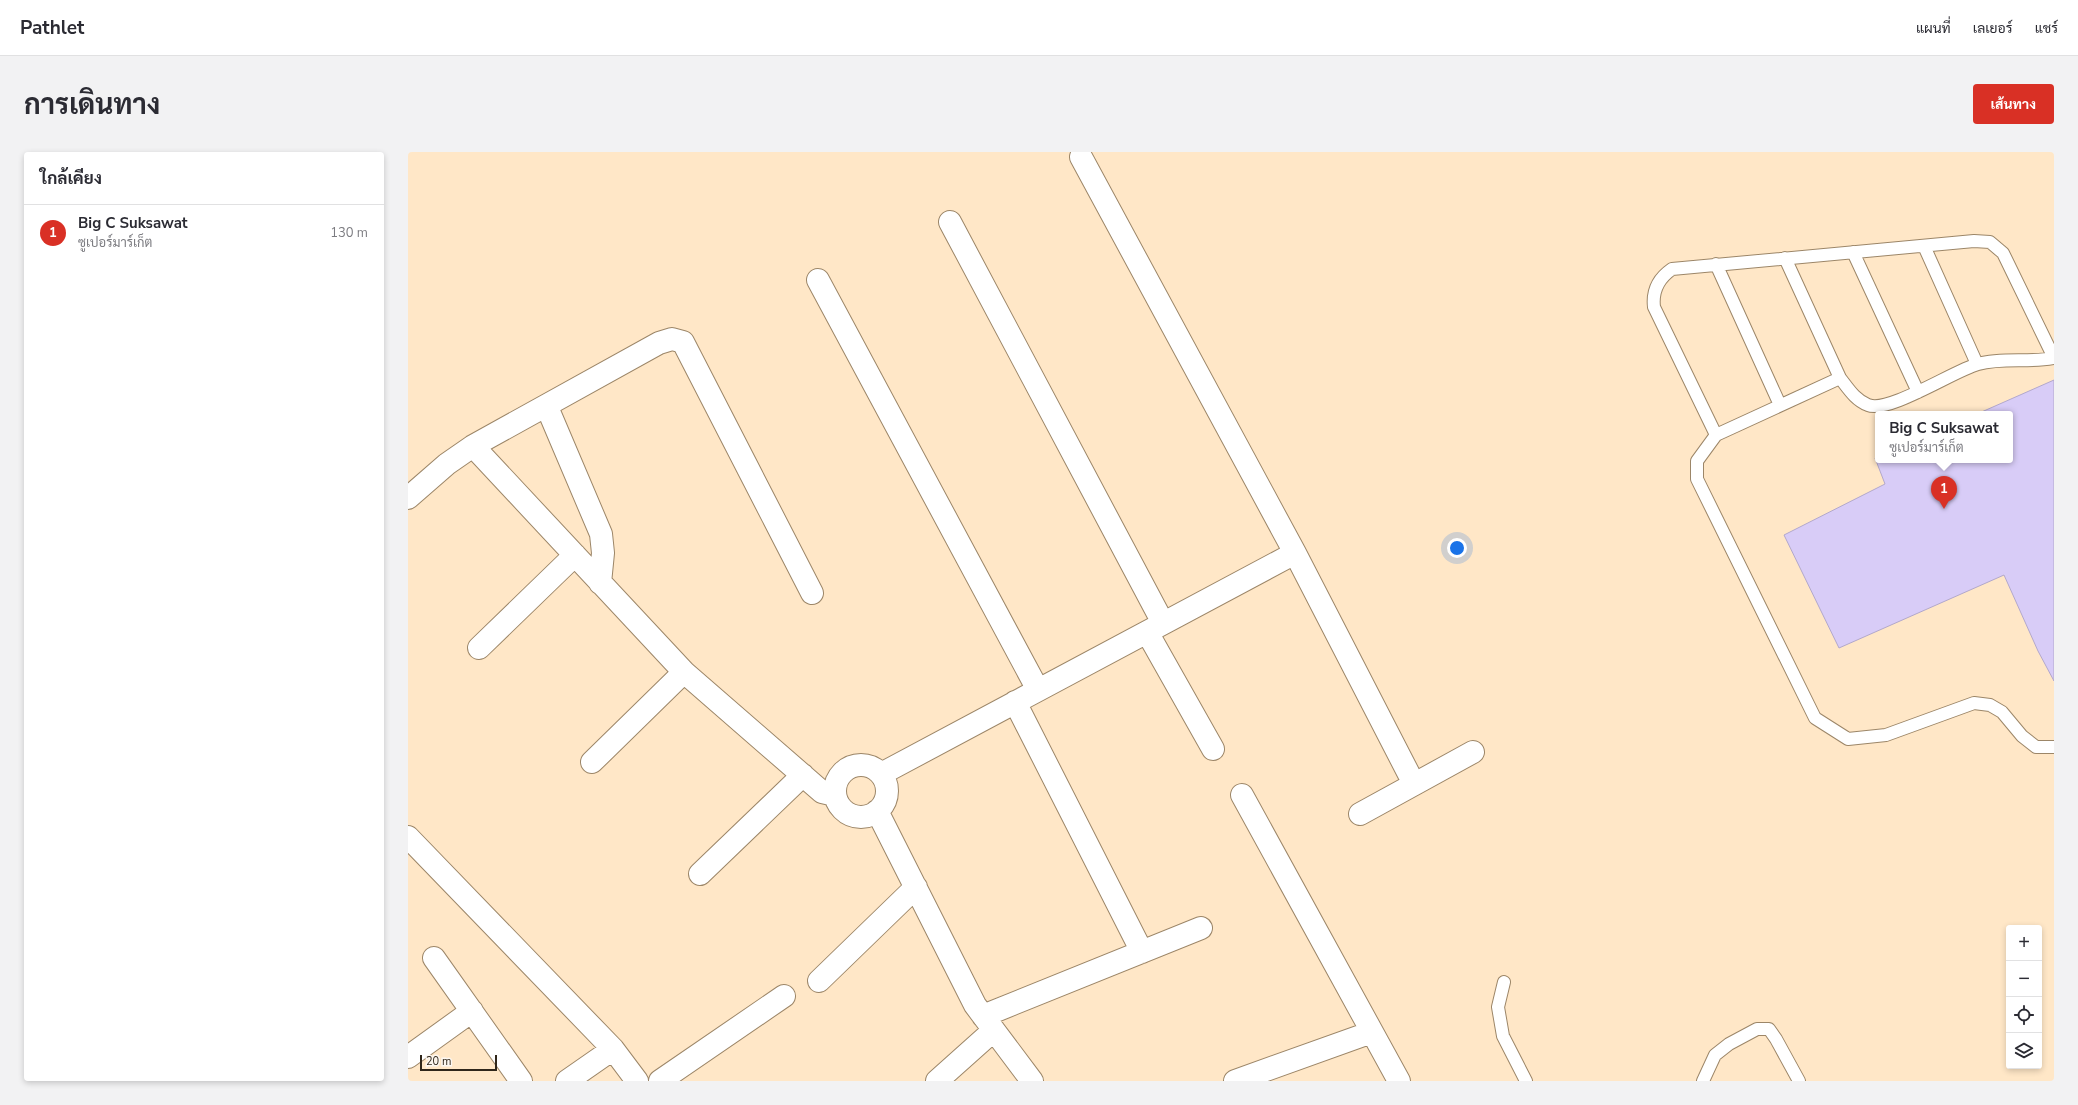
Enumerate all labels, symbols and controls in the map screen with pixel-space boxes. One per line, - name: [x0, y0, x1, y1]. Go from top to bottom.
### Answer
- text: Pathlet: [20, 15, 84, 41]
- text: แผนที่: [1916, 19, 1951, 38]
- text: เลเยอร์: [1973, 19, 2013, 38]
- text: แชร์: [2035, 19, 2058, 38]
- button: เส้นทาง: [1973, 84, 2054, 124]
- text: การเดินทาง: [24, 86, 160, 124]
- text: ใกล้เคียง: [40, 167, 102, 190]
- text: Big C Suksawat: [78, 213, 188, 233]
- text: 1: [49, 224, 57, 242]
- text: 130 m: [330, 224, 368, 242]
- text: ซูเปอร์มาร์เก็ต: [78, 234, 152, 252]
- popup: [1875, 411, 2013, 463]
- text: Big C Suksawat: [1889, 418, 1999, 438]
- text: ซูเปอร์มาร์เก็ต: [1889, 439, 1964, 457]
- pin: 1: [1931, 476, 1957, 509]
- your location: [1447, 538, 1467, 558]
- map controls: [2006, 925, 2042, 1069]
- button: +: [2006, 925, 2042, 961]
- button: −: [2006, 961, 2042, 997]
- button: locate: [2006, 997, 2042, 1033]
- button: layers: [2006, 1033, 2042, 1069]
- scale bar: [420, 1053, 497, 1072]
- text: 20 m: [426, 1054, 451, 1069]

